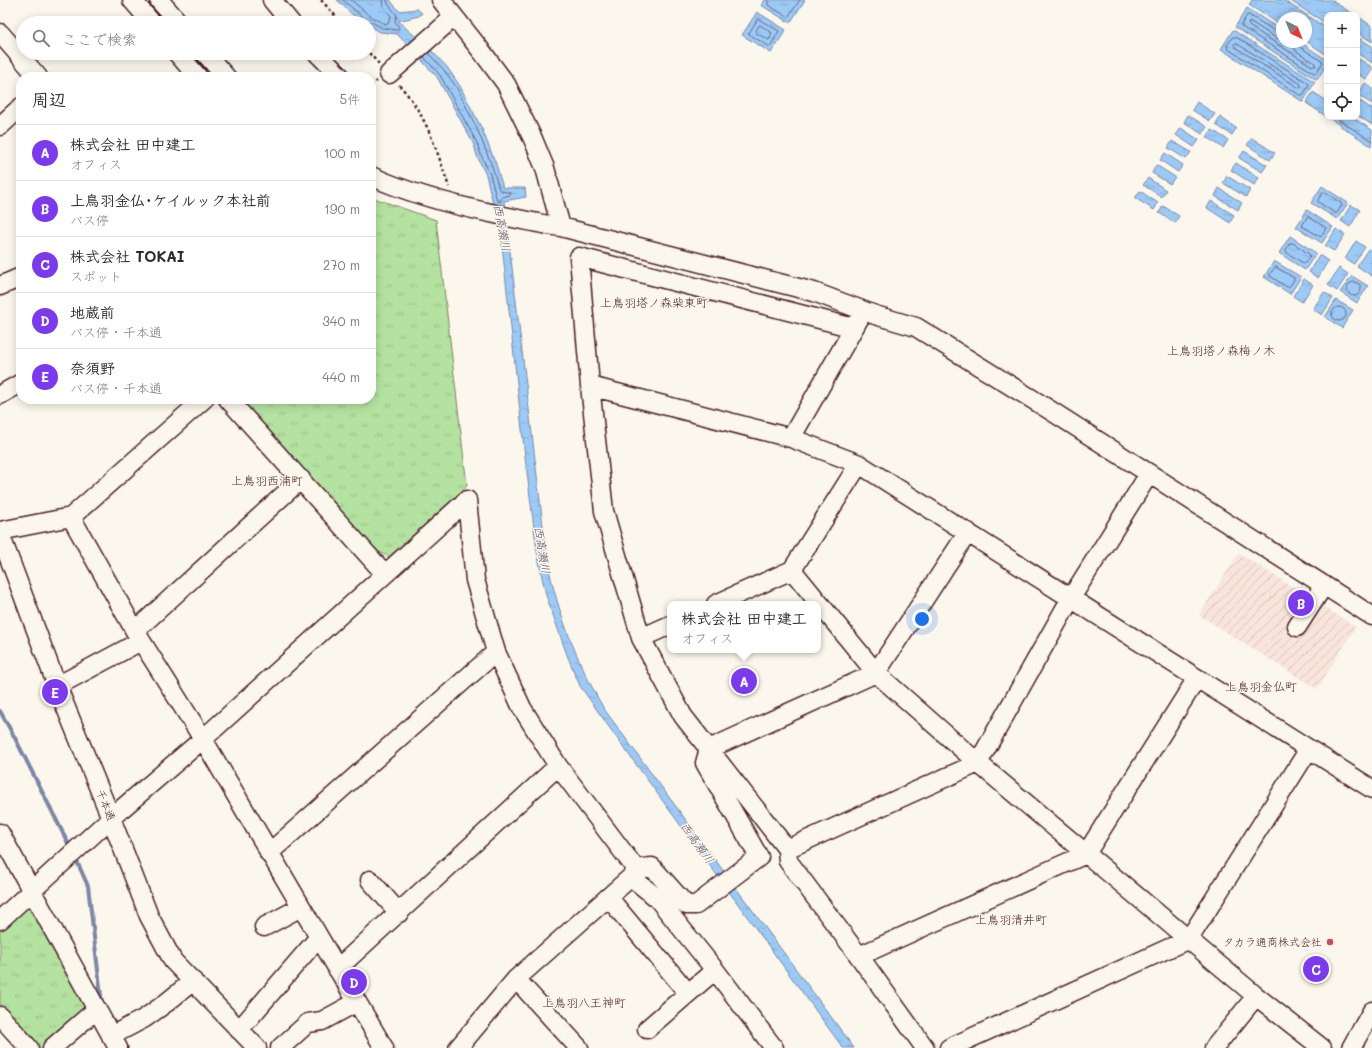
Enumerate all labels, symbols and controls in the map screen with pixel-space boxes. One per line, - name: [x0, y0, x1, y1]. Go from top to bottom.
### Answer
- north arrow: [1276, 12, 1312, 48]
- map controls: [1324, 12, 1360, 120]
- button: +: [1324, 12, 1360, 48]
- search box: [16, 16, 376, 60]
- icon: search: [30, 27, 52, 49]
- text: ここで検索: [62, 29, 137, 49]
- button: −: [1324, 48, 1360, 84]
- button: locate: [1324, 84, 1360, 120]
- text: 周辺: [32, 88, 66, 110]
- text: 5件: [339, 90, 360, 107]
- text: 株式会社 田中建工: [70, 134, 195, 154]
- text: A: [40, 144, 50, 161]
- text: 100 m: [324, 144, 360, 161]
- text: オフィス: [70, 155, 122, 172]
- text: 上鳥羽金仏･ケイルック本社前: [70, 190, 271, 210]
- text: B: [41, 200, 49, 217]
- text: 190 m: [324, 200, 360, 217]
- water label: 西高瀬川: [491, 203, 515, 253]
- text: バス停: [70, 211, 109, 228]
- text: 株式会社 TOKAI: [70, 246, 184, 266]
- text: C: [40, 256, 50, 273]
- text: 270 m: [323, 256, 360, 273]
- text: スポット: [70, 267, 122, 284]
- district label: 上鳥羽塔ノ森柴東町: [600, 294, 708, 310]
- text: 地蔵前: [70, 302, 115, 322]
- text: D: [40, 312, 50, 329]
- text: 340 m: [322, 312, 360, 329]
- text: バス停 · 千本通: [70, 323, 162, 340]
- district label: 上鳥羽塔ノ森梅ノ木: [1167, 342, 1275, 358]
- text: 奈須野: [70, 358, 115, 378]
- text: E: [41, 368, 49, 385]
- text: 440 m: [322, 368, 360, 385]
- text: バス停 · 千本通: [70, 379, 162, 396]
- district label: 上鳥羽西浦町: [231, 472, 303, 488]
- water label: 西高瀬川: [531, 525, 555, 575]
- pin: B: [1288, 588, 1314, 618]
- popup: [667, 601, 821, 653]
- text: 株式会社 田中建工: [681, 608, 807, 628]
- your location: [912, 609, 932, 629]
- text: オフィス: [681, 629, 733, 646]
- pin: A: [731, 666, 757, 696]
- pin: E: [42, 677, 68, 707]
- district label: 上鳥羽金仏町: [1225, 678, 1297, 694]
- street label: 千本通: [93, 787, 120, 823]
- water label: 西高瀬川: [677, 818, 718, 867]
- district label: 上鳥羽清井町: [975, 911, 1047, 927]
- place label: タカラ通商株式会社: [1223, 934, 1322, 949]
- marker: タカラ通商株式会社: [1325, 937, 1335, 947]
- pin: C: [1303, 954, 1329, 984]
- pin: D: [341, 967, 367, 997]
- district label: 上鳥羽八王神町: [542, 994, 626, 1010]

